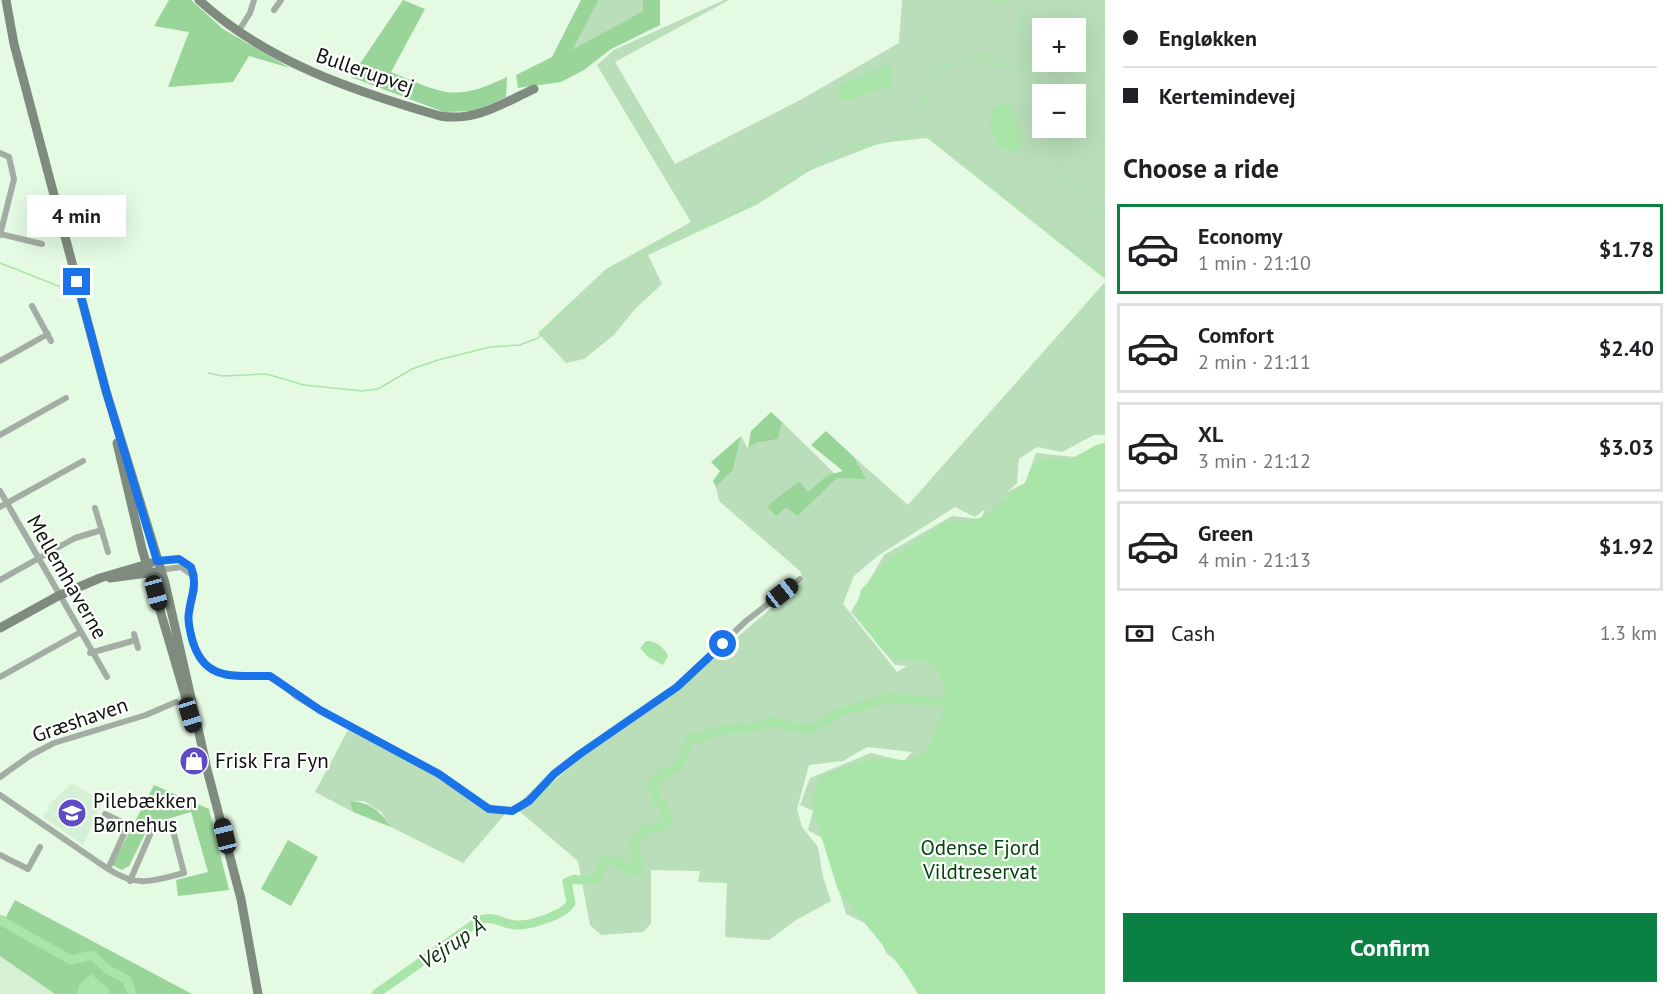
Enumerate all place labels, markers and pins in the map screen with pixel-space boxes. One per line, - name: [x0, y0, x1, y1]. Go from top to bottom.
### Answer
- shop icon: Frisk Fra Fyn: [178, 745, 210, 777]
- place label: Frisk Fra Fyn: [215, 747, 329, 774]
- place label: Pilebækken Børnehus: [93, 787, 197, 838]
- school or university icon: Pilebækken Børnehus: [56, 797, 88, 829]

